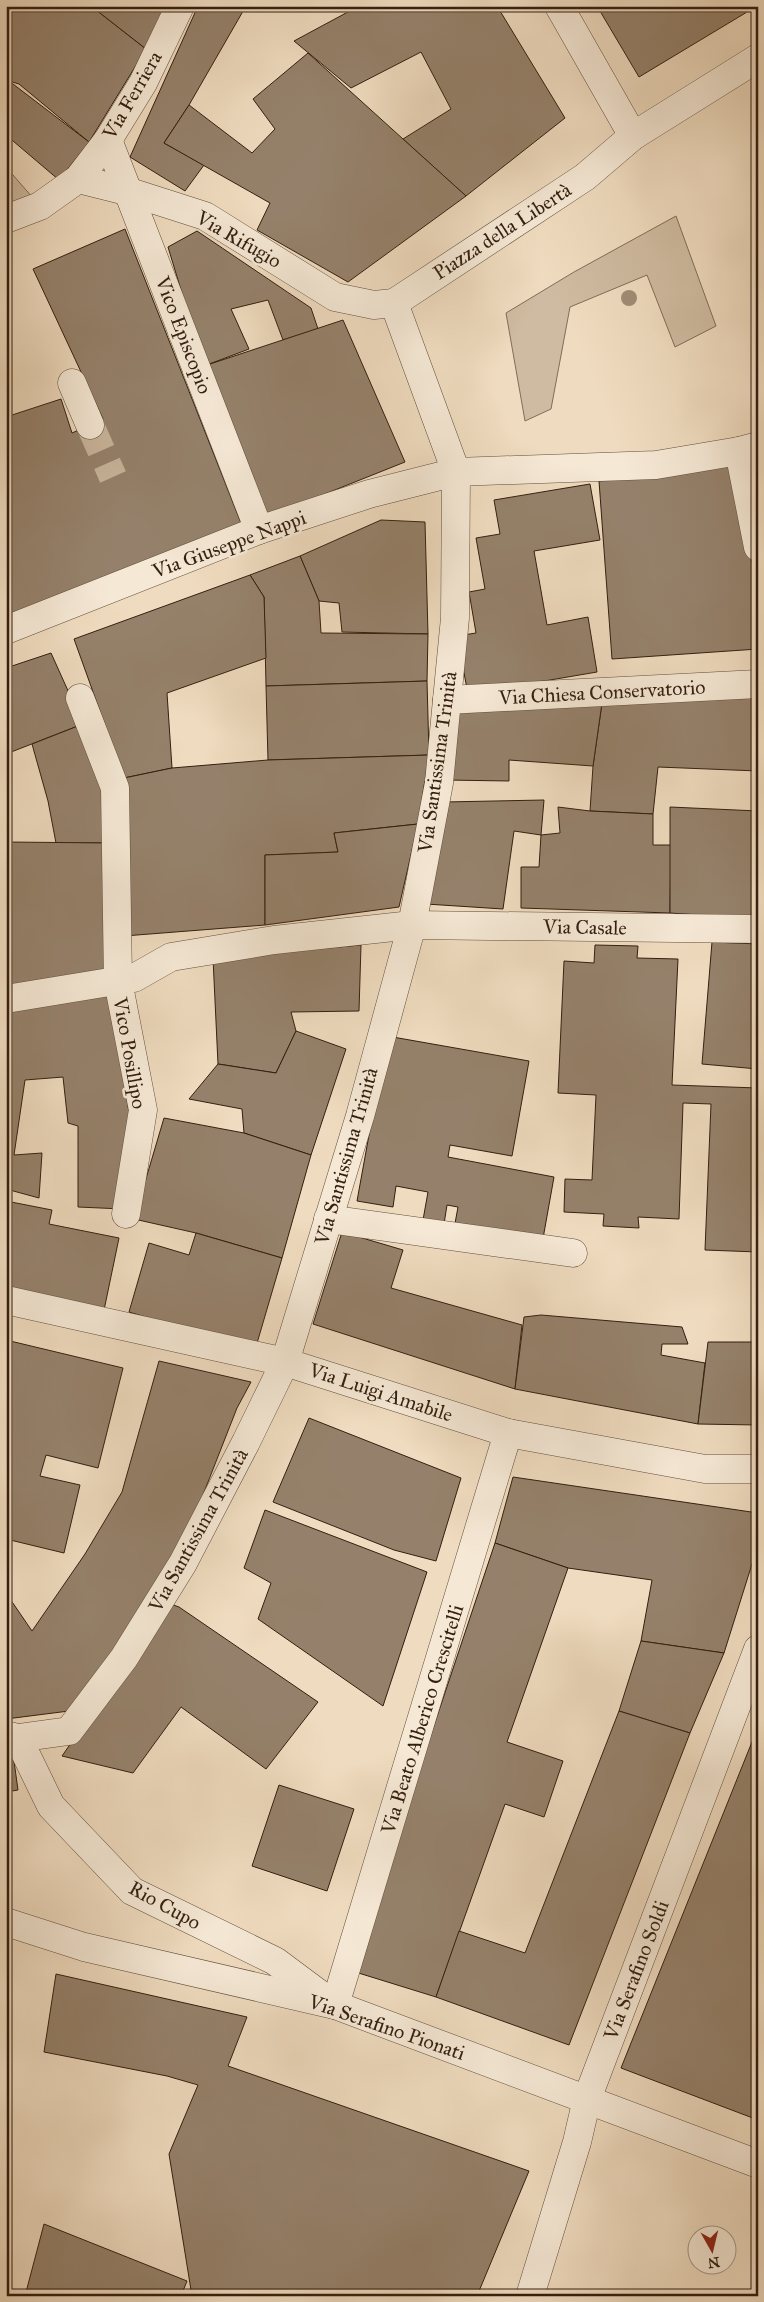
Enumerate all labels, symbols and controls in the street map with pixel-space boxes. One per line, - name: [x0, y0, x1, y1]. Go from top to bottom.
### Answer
- street label: Via Ferriera: [97, 46, 167, 144]
- street label: Piazza della Libertà: [428, 177, 576, 285]
- street label: Via Rifugio: [191, 205, 286, 274]
- street label: Vico Episcopio: [150, 272, 217, 397]
- street label: Via Giuseppe Nappi: [148, 505, 309, 583]
- street label: Via Santissima Trinità: [412, 669, 462, 855]
- street label: Via Chiesa Conservatorio: [497, 675, 706, 709]
- street label: Via Casale: [542, 914, 627, 940]
- street label: Vico Posillipo: [108, 994, 152, 1111]
- street label: Via Santissima Trinità: [309, 1064, 383, 1248]
- street label: Via Luigi Amabile: [305, 1357, 456, 1428]
- street label: Via Santissima Trinità: [143, 1444, 253, 1617]
- street label: Via Beato Alberico Crescitelli: [375, 1601, 469, 1838]
- street label: Rio Cupo: [125, 1875, 205, 1935]
- street label: Via Serafino Soldi: [598, 1896, 674, 2044]
- street label: Via Serafino Pionati: [305, 1989, 469, 2065]
- north arrow: [686, 2224, 736, 2274]
- text: N: [707, 2253, 721, 2272]

